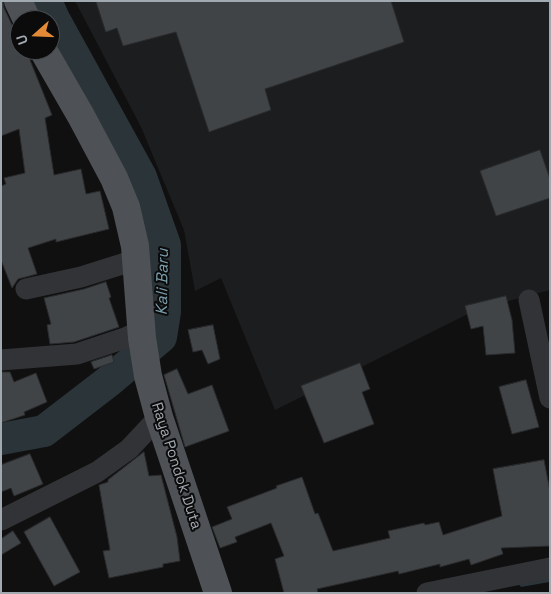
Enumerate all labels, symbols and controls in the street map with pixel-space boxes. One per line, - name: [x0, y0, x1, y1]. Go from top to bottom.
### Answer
- north arrow: [10, 10, 60, 60]
- text: U: [12, 32, 32, 47]
- water label: Kali Baru: [153, 249, 173, 315]
- street label: Raya Pondok Duta: [147, 400, 205, 532]

